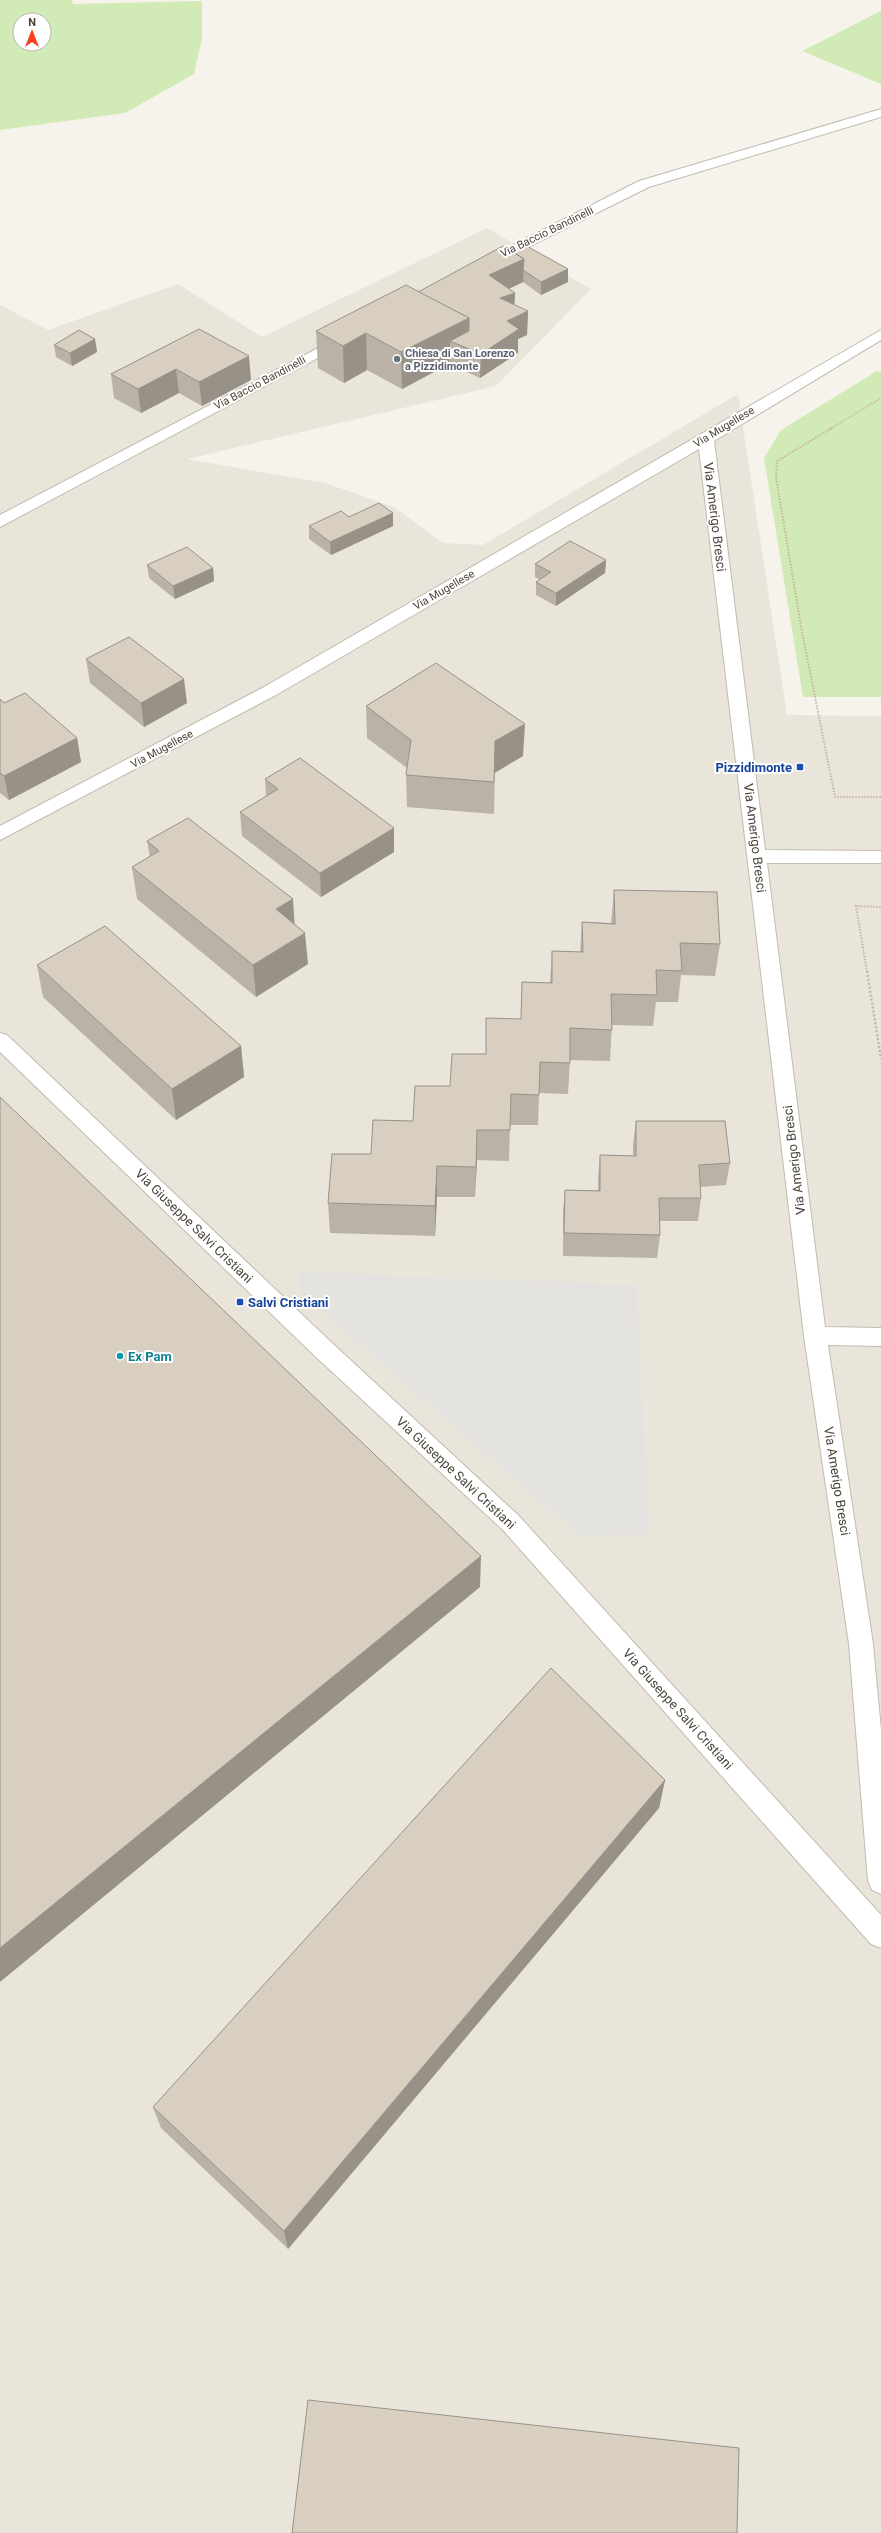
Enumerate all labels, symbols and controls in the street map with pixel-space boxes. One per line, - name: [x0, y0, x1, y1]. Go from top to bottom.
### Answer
- north arrow: [12, 12, 52, 52]
- text: N: [28, 16, 36, 29]
- street label: Via Baccio Bandinelli: [498, 204, 596, 260]
- place label: Chiesa di San Lorenzo a Pizzidimonte: [405, 347, 515, 373]
- street label: Via Baccio Bandinelli: [212, 353, 308, 413]
- marker: Chiesa di San Lorenzo a Pizzidimonte: [392, 354, 402, 364]
- street label: Via Mugellese: [691, 404, 757, 450]
- street label: Via Amerigo Bresci: [701, 462, 729, 572]
- street label: Via Mugellese: [411, 567, 477, 613]
- street label: Via Mugellese: [129, 727, 196, 771]
- place label: Pizzidimonte: [715, 760, 792, 775]
- marker: Pizzidimonte: [795, 762, 805, 772]
- street label: Via Amerigo Bresci: [741, 783, 769, 893]
- street label: Via Amerigo Bresci: [780, 1105, 808, 1215]
- street label: Via Giuseppe Salvi Cristiani: [132, 1166, 256, 1286]
- place label: Salvi Cristiani: [248, 1295, 329, 1310]
- marker: Salvi Cristiani: [235, 1297, 245, 1307]
- place label: Ex Pam: [128, 1349, 172, 1364]
- marker: Ex Pam: [115, 1351, 125, 1361]
- street label: Via Giuseppe Salvi Cristiani: [393, 1414, 519, 1532]
- street label: Via Amerigo Bresci: [821, 1426, 853, 1536]
- street label: Via Giuseppe Salvi Cristiani: [620, 1645, 736, 1773]

